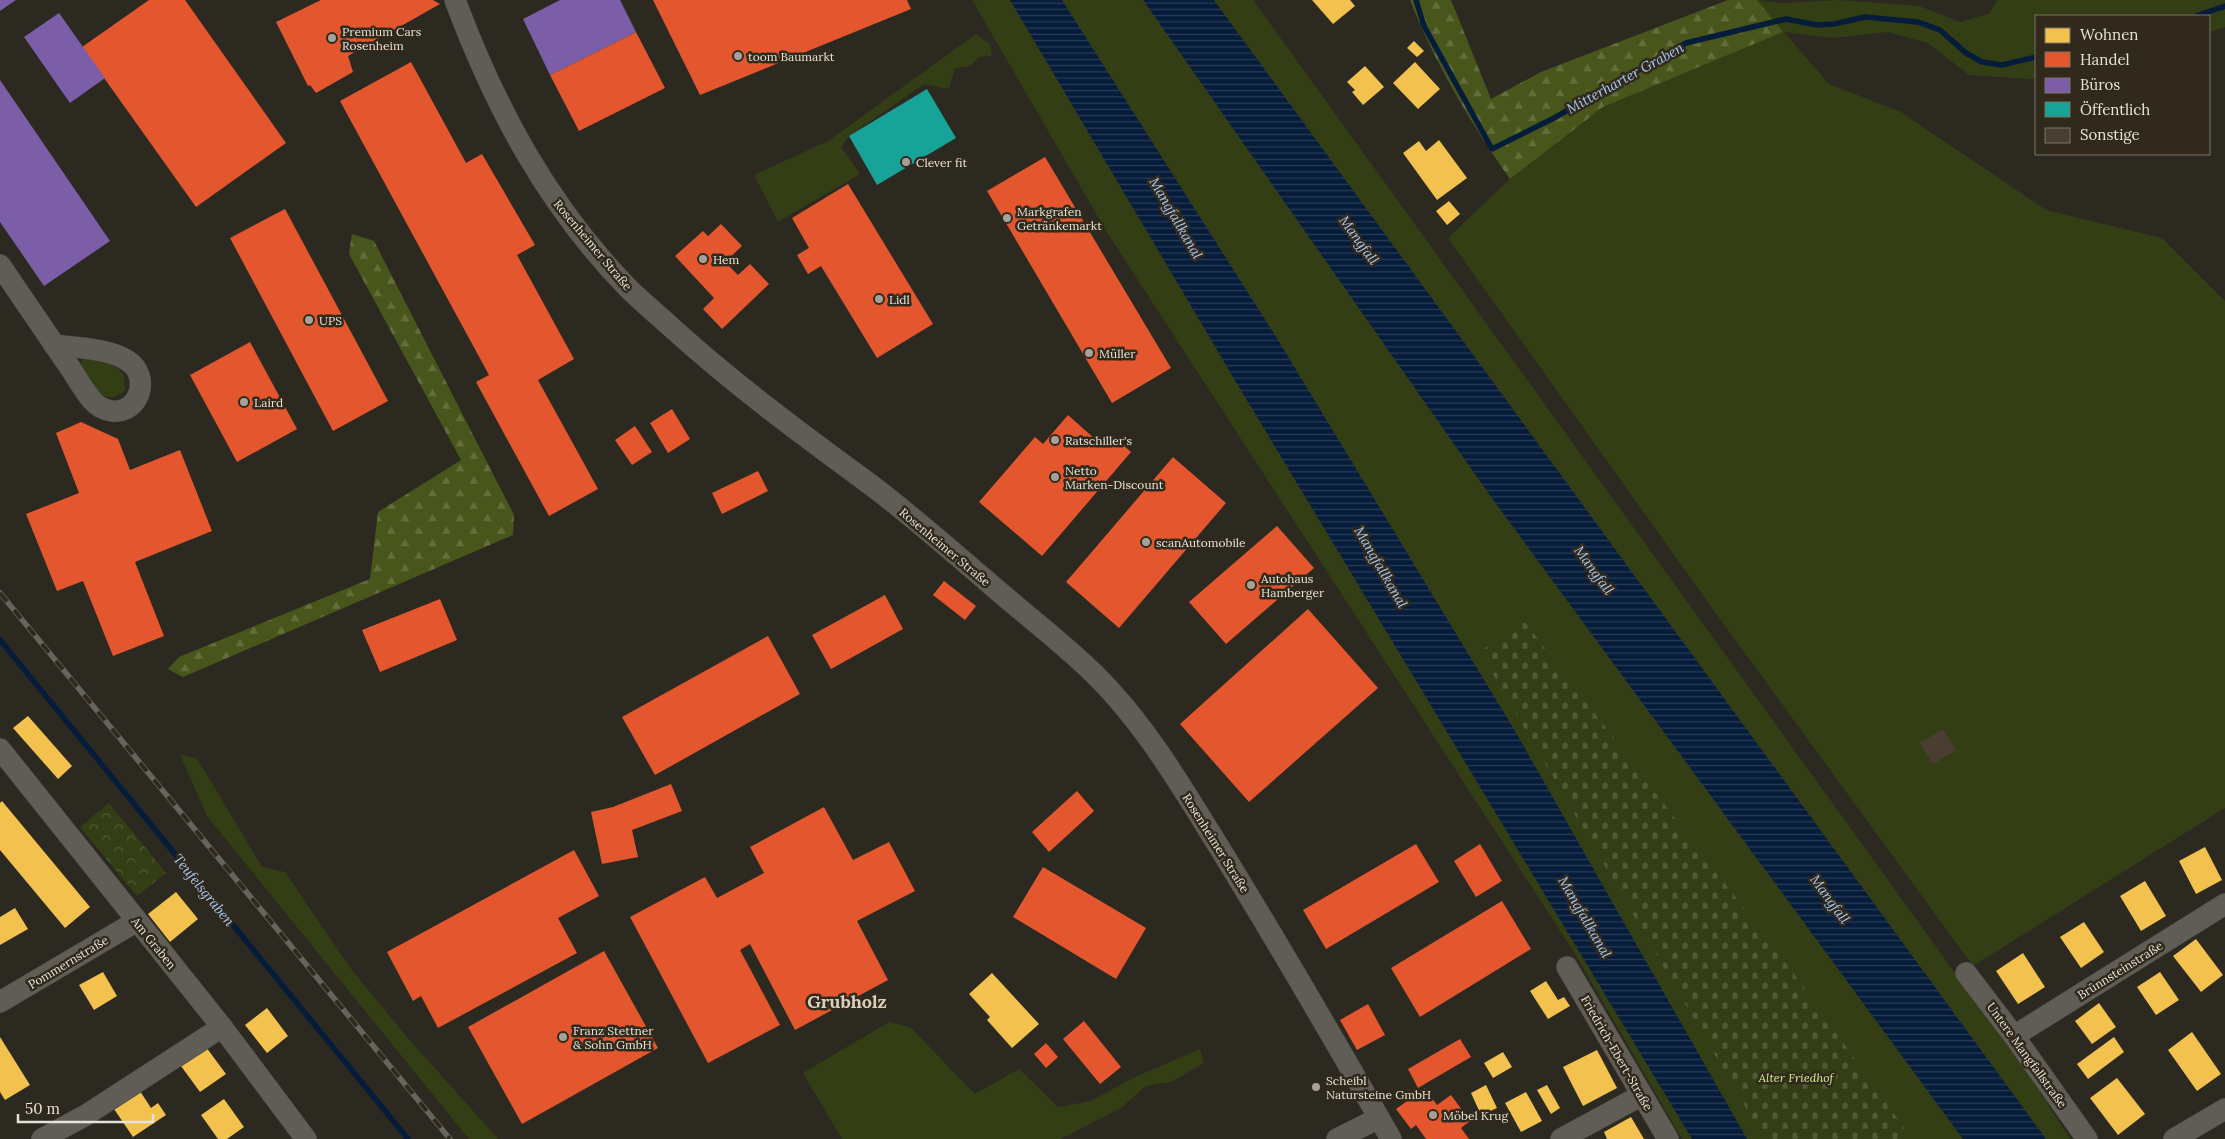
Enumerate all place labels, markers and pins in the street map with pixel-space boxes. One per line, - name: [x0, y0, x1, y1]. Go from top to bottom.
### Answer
- place label: Premium Cars Rosenheim: [342, 24, 422, 53]
- marker: Premium Cars Rosenheim: [326, 32, 338, 44]
- place label: toom Baumarkt: [748, 49, 835, 64]
- marker: toom Baumarkt: [732, 50, 744, 62]
- place label: Clever fit: [916, 155, 968, 170]
- marker: Clever fit: [900, 156, 912, 168]
- place label: Markgrafen Getränkemarkt: [1017, 204, 1102, 233]
- marker: Markgrafen Getränkemarkt: [1001, 212, 1013, 224]
- place label: Hem: [713, 252, 740, 267]
- marker: Hem: [697, 253, 709, 265]
- place label: Lidl: [889, 292, 910, 307]
- marker: Lidl: [873, 293, 885, 305]
- place label: UPS: [319, 313, 342, 328]
- marker: UPS: [303, 314, 315, 326]
- place label: Müller: [1099, 346, 1136, 361]
- marker: Müller: [1083, 347, 1095, 359]
- place label: Laird: [254, 395, 283, 410]
- marker: Laird: [238, 396, 250, 408]
- place label: Ratschiller's: [1065, 433, 1133, 448]
- marker: Ratschiller's: [1049, 434, 1061, 446]
- place label: Netto Marken-Discount: [1065, 463, 1164, 492]
- marker: Netto Marken-Discount: [1049, 471, 1061, 483]
- place label: scanAutomobile: [1156, 535, 1246, 550]
- marker: scanAutomobile: [1140, 536, 1152, 548]
- place label: Autohaus Hamberger: [1260, 571, 1325, 600]
- marker: Autohaus Hamberger: [1245, 579, 1257, 591]
- place label: Franz Stettner & Sohn GmbH: [573, 1023, 654, 1052]
- marker: Franz Stettner & Sohn GmbH: [557, 1031, 569, 1043]
- place label: Scheibl Natursteine GmbH: [1326, 1073, 1431, 1102]
- marker: Scheibl Natursteine GmbH: [1310, 1081, 1322, 1093]
- place label: Möbel Krug: [1443, 1108, 1508, 1123]
- marker: Möbel Krug: [1427, 1109, 1439, 1121]

